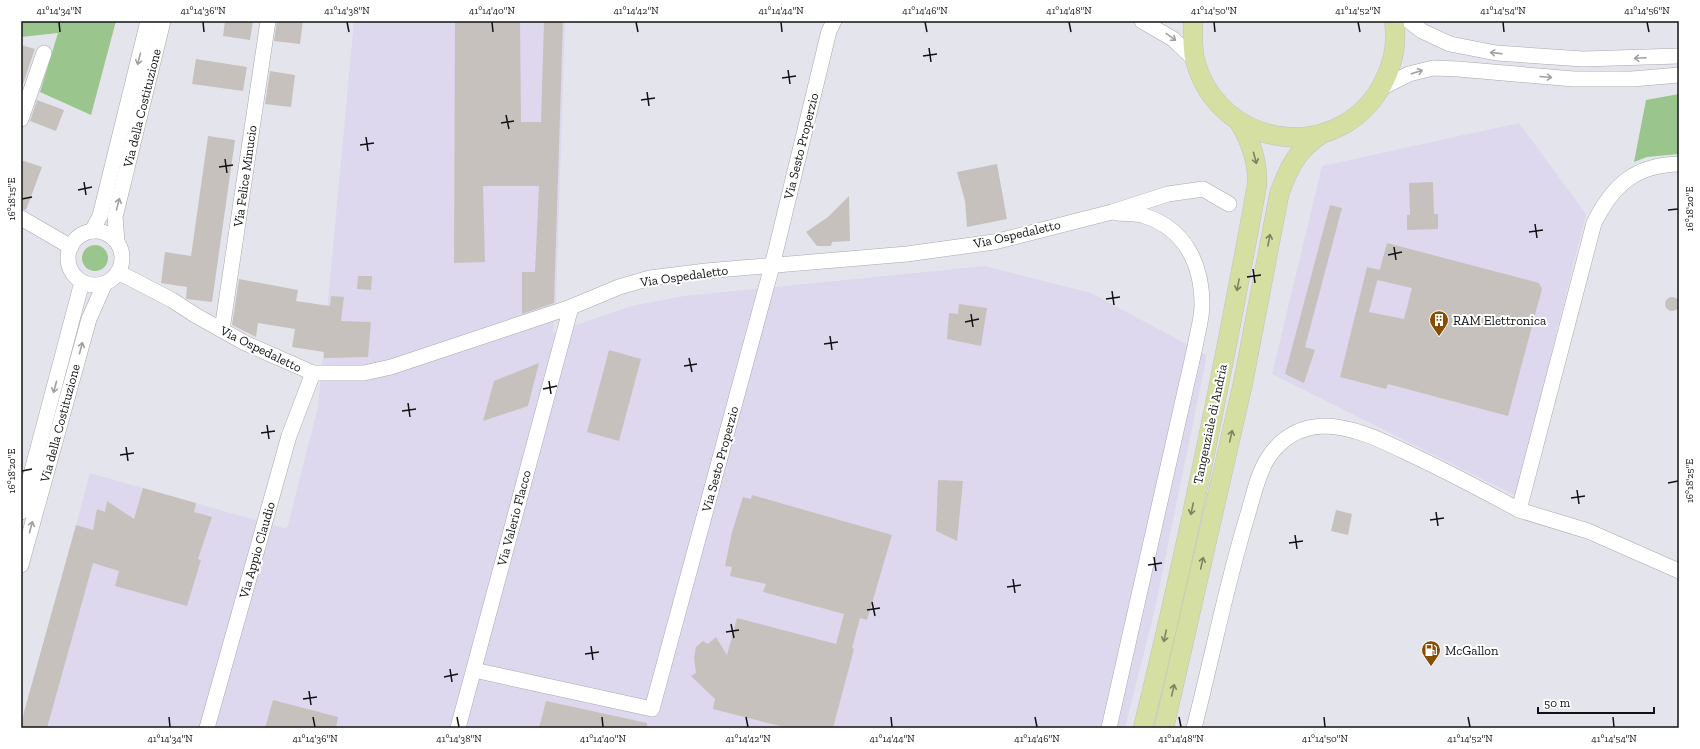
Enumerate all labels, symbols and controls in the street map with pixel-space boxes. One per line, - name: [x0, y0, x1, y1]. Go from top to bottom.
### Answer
- text: 41°14'34"N: [36, 5, 82, 17]
- text: 41°14'36"N: [180, 5, 226, 17]
- text: 41°14'38"N: [324, 5, 370, 17]
- text: 41°14'40"N: [469, 5, 516, 17]
- text: 41°14'42"N: [613, 5, 659, 17]
- text: 41°14'44"N: [758, 5, 804, 17]
- text: 41°14'46"N: [902, 5, 948, 17]
- text: 41°14'48"N: [1046, 5, 1092, 17]
- text: 41°14'50"N: [1191, 5, 1238, 17]
- text: 41°14'52"N: [1335, 5, 1381, 17]
- text: 41°14'54"N: [1480, 5, 1526, 17]
- text: 41°14'56"N: [1624, 5, 1670, 17]
- one-way arrow: [1165, 33, 1176, 41]
- street label: Via della Costituzione: [120, 47, 164, 170]
- one-way arrow: [1490, 49, 1503, 57]
- one-way arrow: [135, 52, 142, 65]
- one-way arrow: [1634, 55, 1647, 62]
- one-way arrow: [1410, 68, 1423, 75]
- one-way arrow: [1539, 73, 1552, 80]
- street label: Via Sesto Properzio: [780, 91, 822, 202]
- street label: Via Felice Minucio: [230, 124, 260, 229]
- one-way arrow: [1252, 151, 1259, 164]
- text: 16°18'15"E: [6, 177, 18, 220]
- text: 16°18'20"E: [1684, 187, 1696, 231]
- one-way arrow: [115, 198, 123, 211]
- street label: Via Ospedaletto: [971, 217, 1062, 252]
- one-way arrow: [1265, 234, 1273, 247]
- street label: Via Ospedaletto: [638, 262, 729, 290]
- one-way arrow: [1234, 279, 1242, 292]
- building icon: RAM Elettronica: [1428, 309, 1450, 337]
- place label: RAM Elettronica: [1453, 313, 1547, 328]
- street label: Via Ospedaletto: [217, 322, 304, 375]
- one-way arrow: [78, 342, 85, 355]
- street label: Via della Costituzione: [37, 362, 83, 485]
- street label: Tangenziale di Andria: [1190, 362, 1230, 485]
- one-way arrow: [50, 381, 58, 394]
- street label: Via Sesto Properzio: [698, 404, 741, 514]
- one-way arrow: [1227, 430, 1235, 443]
- text: 16°18'20"E: [6, 449, 18, 493]
- text: 16°18'25"E: [1684, 459, 1696, 503]
- street label: Via Valerio Flacco: [494, 468, 534, 568]
- street label: Via Appio Claudio: [236, 500, 278, 601]
- one-way arrow: [1188, 502, 1196, 515]
- one-way arrow: [28, 521, 36, 534]
- one-way arrow: [1199, 557, 1207, 570]
- one-way arrow: [1161, 629, 1169, 642]
- fuel station icon: McGallon: [1420, 639, 1442, 667]
- place label: McGallon: [1445, 643, 1499, 658]
- one-way arrow: [1170, 684, 1178, 697]
- scale bar: [1538, 689, 1654, 715]
- text: 50 m: [1544, 696, 1571, 710]
- text: 41°14'34"N: [147, 733, 193, 745]
- text: 41°14'36"N: [292, 733, 338, 745]
- text: 41°14'38"N: [436, 733, 482, 745]
- text: 41°14'40"N: [580, 733, 627, 745]
- text: 41°14'42"N: [725, 733, 771, 745]
- text: 41°14'44"N: [869, 733, 915, 745]
- text: 41°14'46"N: [1014, 733, 1060, 745]
- text: 41°14'48"N: [1158, 733, 1204, 745]
- text: 41°14'50"N: [1302, 733, 1349, 745]
- text: 41°14'52"N: [1447, 733, 1493, 745]
- text: 41°14'54"N: [1591, 733, 1637, 745]

